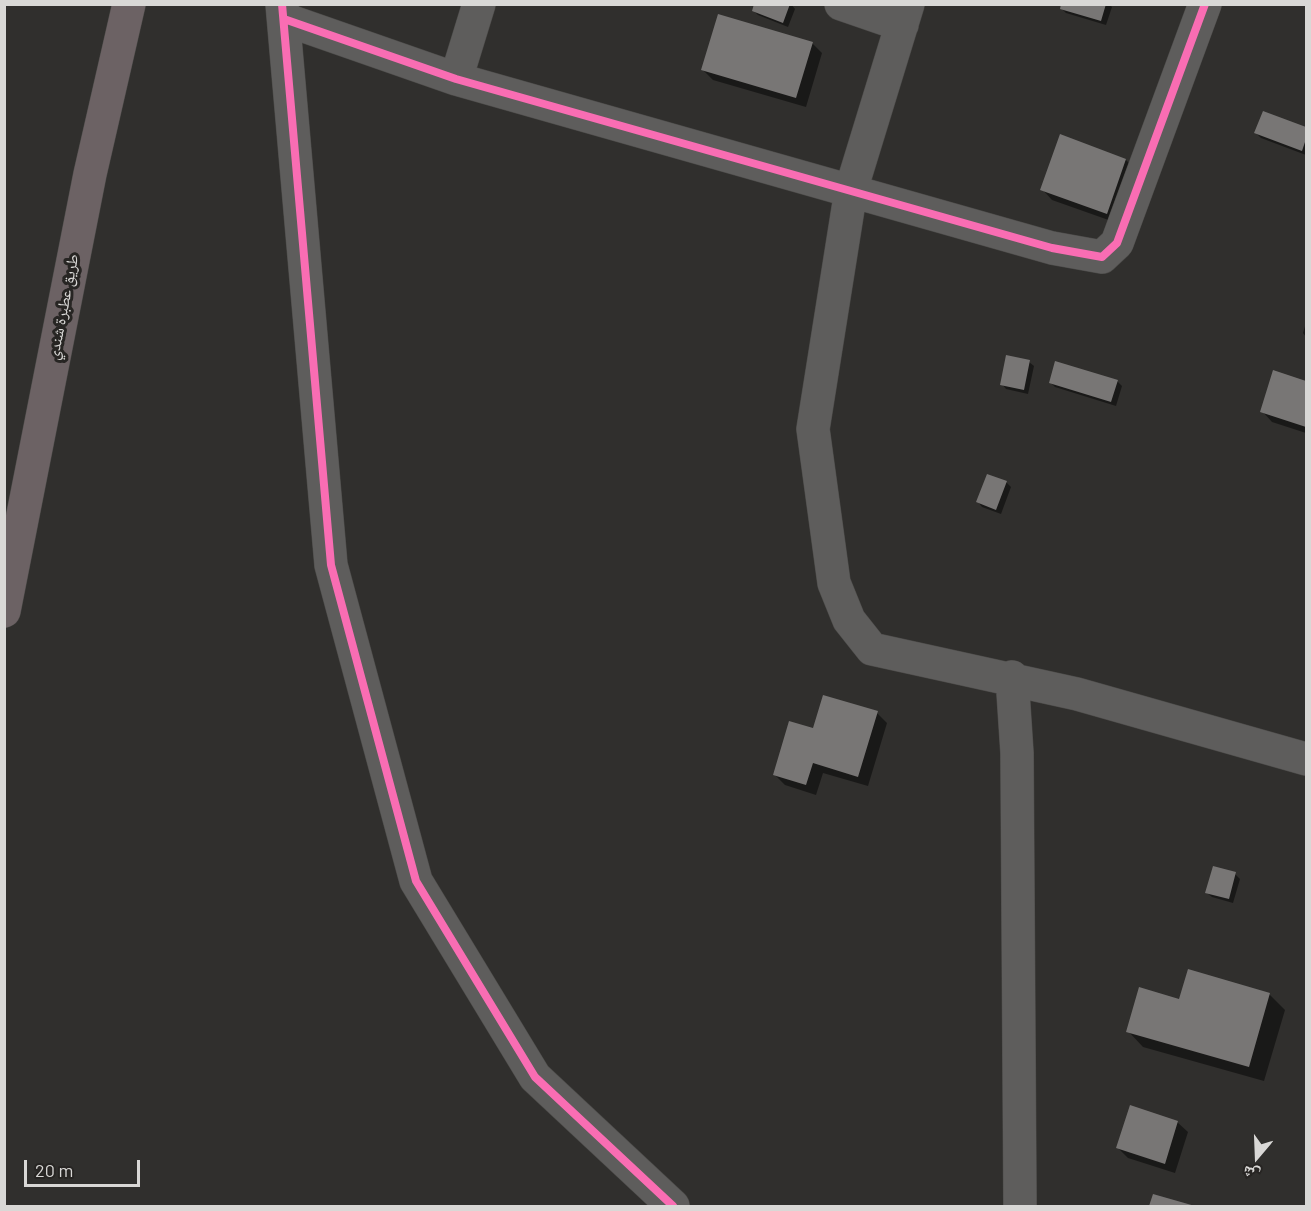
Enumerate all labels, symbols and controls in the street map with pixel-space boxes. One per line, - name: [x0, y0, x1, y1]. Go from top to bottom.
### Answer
- street label: طريق عطبرة شندي: [43, 252, 83, 362]
- north arrow: [1227, 1127, 1287, 1187]
- scale bar: [27, 1148, 142, 1186]
- text: 20 m: [35, 1159, 73, 1181]
- text: ش: [1240, 1163, 1262, 1186]

